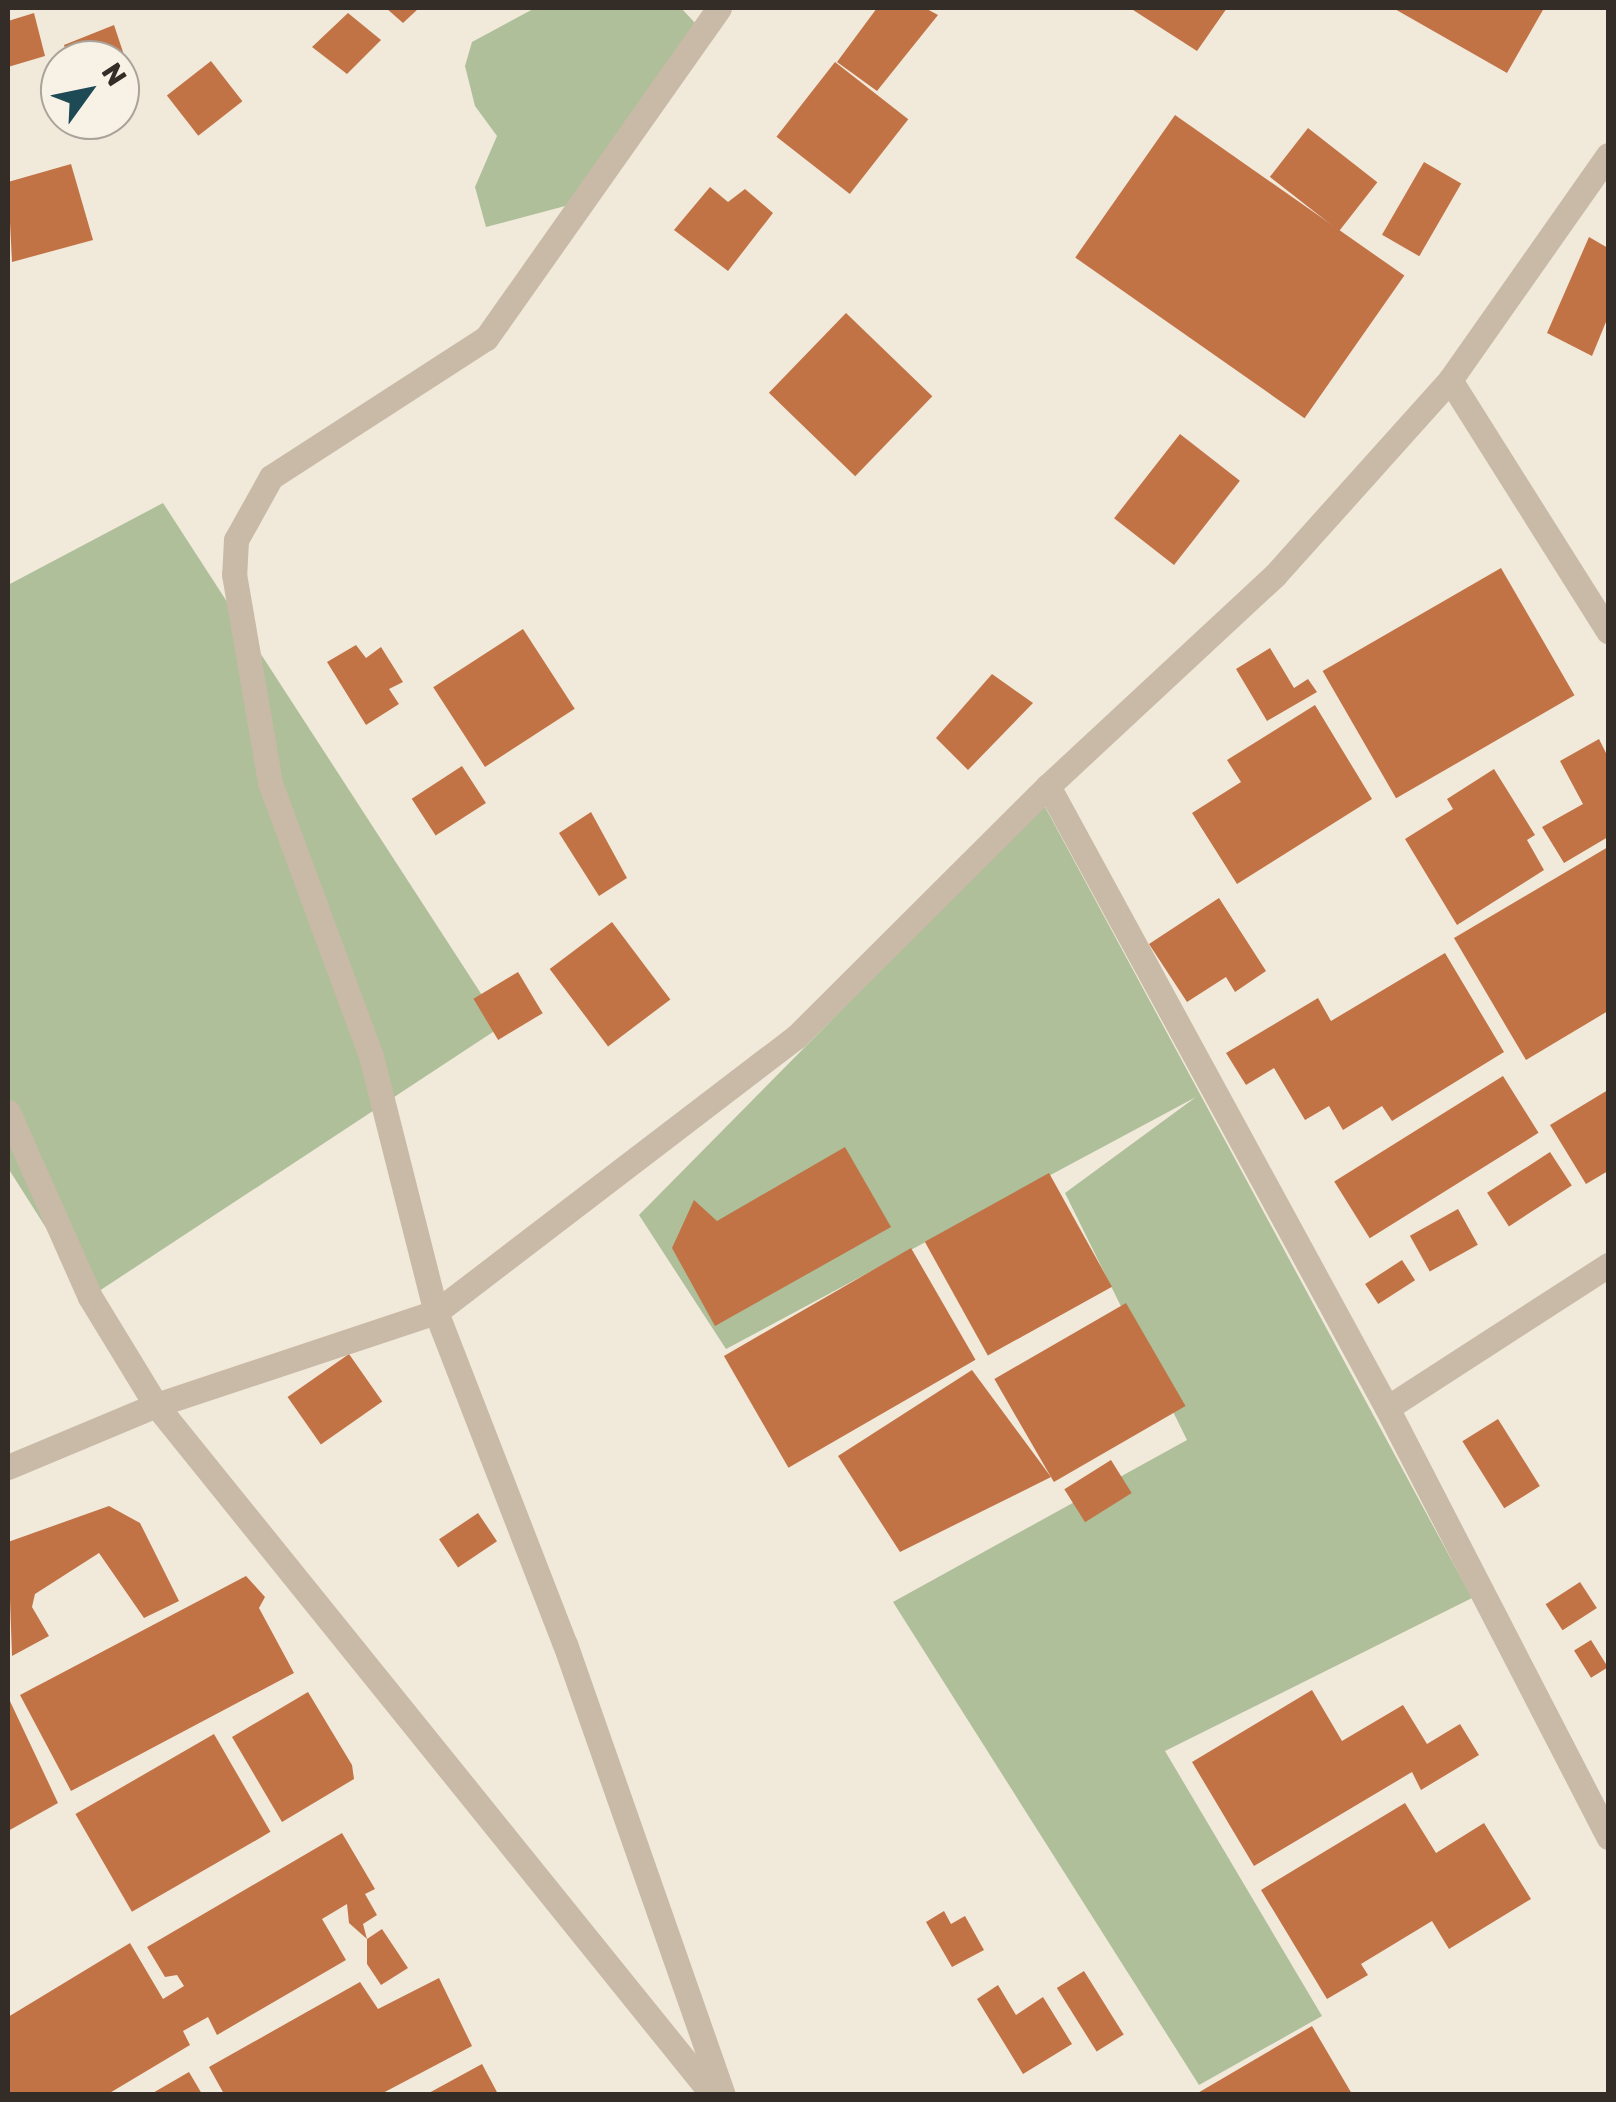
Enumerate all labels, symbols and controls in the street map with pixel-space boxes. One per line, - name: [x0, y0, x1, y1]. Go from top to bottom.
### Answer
- north arrow: [40, 40, 140, 140]
- text: N: [95, 57, 133, 92]

